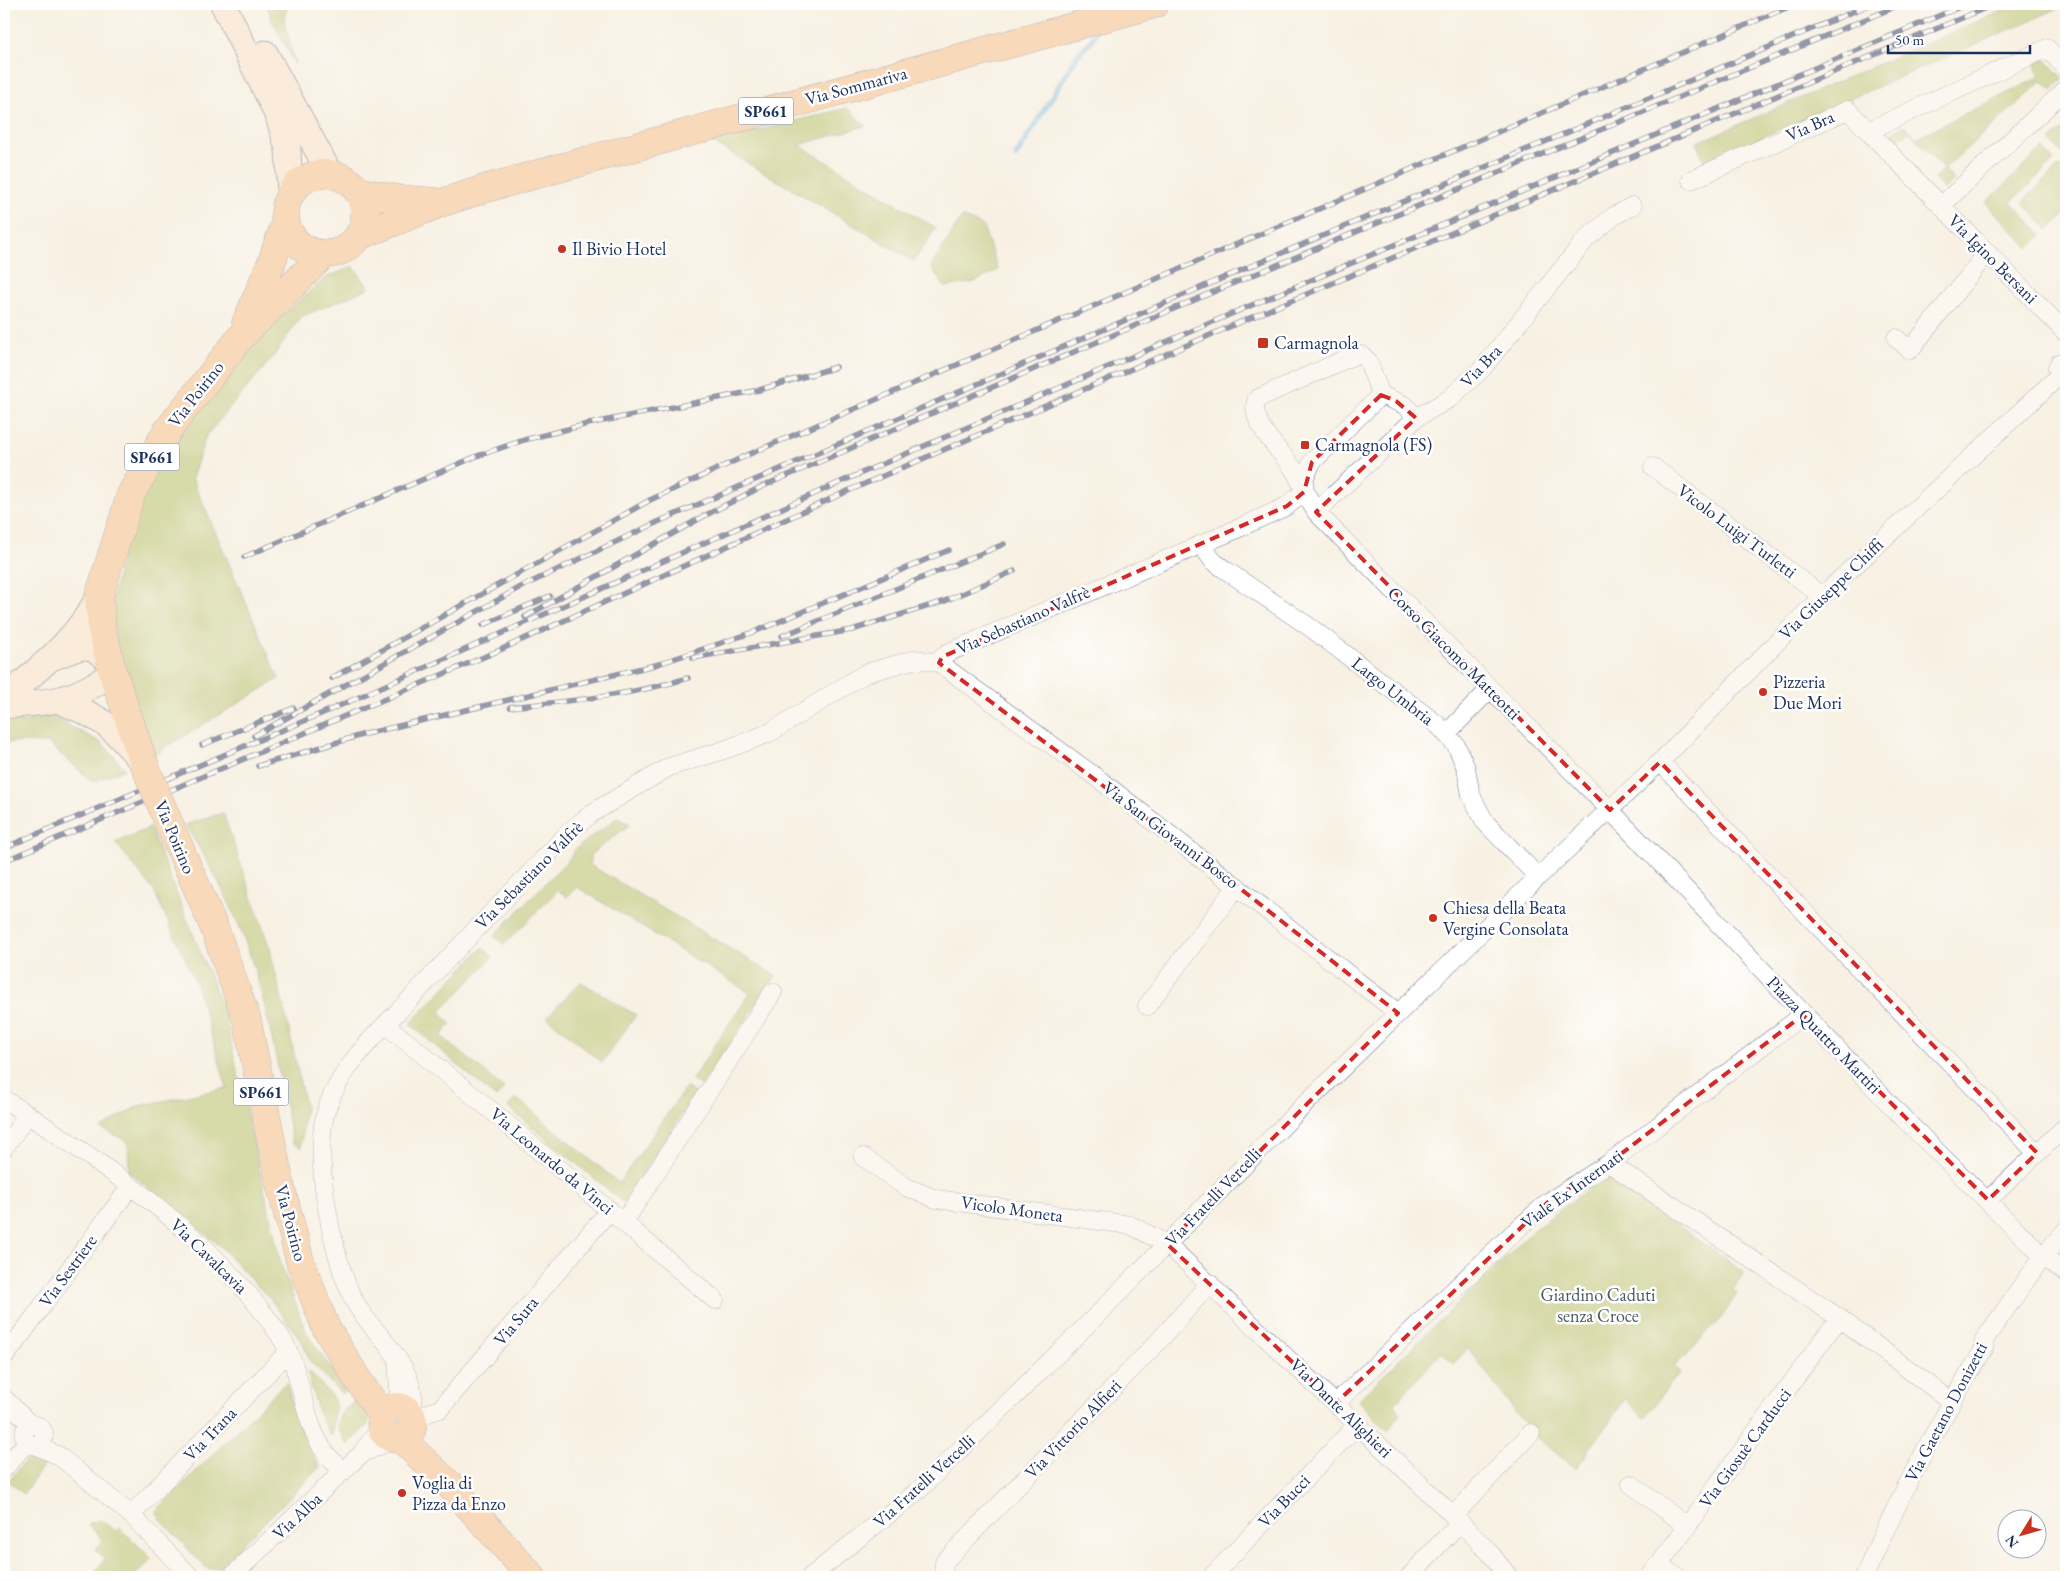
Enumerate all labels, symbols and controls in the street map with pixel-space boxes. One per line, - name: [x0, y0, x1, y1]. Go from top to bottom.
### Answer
- scale bar: [1888, 22, 2030, 54]
- text: 50 m: [1895, 30, 1924, 49]
- street label: Via Sommariva: [802, 61, 910, 110]
- road number: SP661: [738, 98, 794, 124]
- street label: Via Bra: [1782, 104, 1838, 146]
- street label: Via Igino Bersani: [1944, 209, 2044, 309]
- place label: Il Bivio Hotel: [572, 237, 666, 260]
- marker: Il Bivio Hotel: [556, 243, 568, 255]
- place label: Carmagnola: [1274, 331, 1359, 354]
- marker: Carmagnola: [1256, 336, 1270, 350]
- street label: Via Bra: [1455, 339, 1507, 392]
- street label: Via Poirino: [162, 356, 229, 432]
- place label: Carmagnola (FS): [1315, 433, 1432, 456]
- marker: Carmagnola (FS): [1299, 439, 1311, 451]
- road number: SP661: [124, 444, 180, 471]
- street label: Vicolo Luigi Turletti: [1673, 478, 1802, 583]
- street label: Via Giuseppe Chiffi: [1774, 533, 1888, 644]
- street label: Via Sebastiano Valfrè: [952, 580, 1093, 659]
- street label: Corso Giacomo Matteotti: [1383, 581, 1526, 724]
- street label: Largo Umbria: [1348, 651, 1440, 730]
- place label: Pizzeria Due Mori: [1773, 670, 1842, 714]
- marker: Pizzeria Due Mori: [1757, 686, 1769, 698]
- street label: Via San Giovanni Bosco: [1099, 776, 1244, 893]
- street label: Via Poirino: [150, 796, 201, 877]
- street label: Via Sebastiano Valfrè: [470, 816, 588, 934]
- place label: Chiesa della Beata Vergine Consolata: [1443, 896, 1569, 940]
- marker: Chiesa della Beata Vergine Consolata: [1427, 912, 1439, 924]
- street label: Piazza Quattro Martiri: [1762, 971, 1887, 1099]
- road number: SP661: [234, 1078, 288, 1106]
- street label: Via Leonardo da Vinci: [486, 1102, 619, 1220]
- street label: Via Fratelli Vercelli: [1160, 1142, 1266, 1251]
- street label: Viale Ex Internati: [1516, 1143, 1628, 1233]
- street label: Via Poirino: [270, 1182, 313, 1264]
- street label: Vicolo Moneta: [960, 1190, 1065, 1227]
- street label: Via Cavalcavia: [166, 1213, 254, 1299]
- street label: Via Sestriere: [34, 1230, 102, 1312]
- park label: Giardino Caduti senza Croce: [1541, 1283, 1656, 1327]
- street label: Via Sura: [488, 1290, 544, 1350]
- street label: Via Gaetano Donizetti: [1899, 1337, 1992, 1486]
- street label: Via Dante Alighieri: [1285, 1353, 1398, 1463]
- street label: Via Vittorio Alfieri: [1019, 1374, 1126, 1483]
- street label: Via Giosuè Carducci: [1693, 1383, 1796, 1512]
- street label: Via Trana: [178, 1401, 242, 1466]
- street label: Via Fratelli Vercelli: [868, 1429, 980, 1532]
- street label: Via Bucci: [1253, 1469, 1315, 1532]
- place label: Voglia di Pizza da Enzo: [412, 1471, 506, 1515]
- street label: Via Alba: [267, 1486, 327, 1544]
- marker: Voglia di Pizza da Enzo: [396, 1487, 408, 1499]
- north arrow: [1998, 1508, 2048, 1558]
- text: N: [2001, 1531, 2022, 1552]

